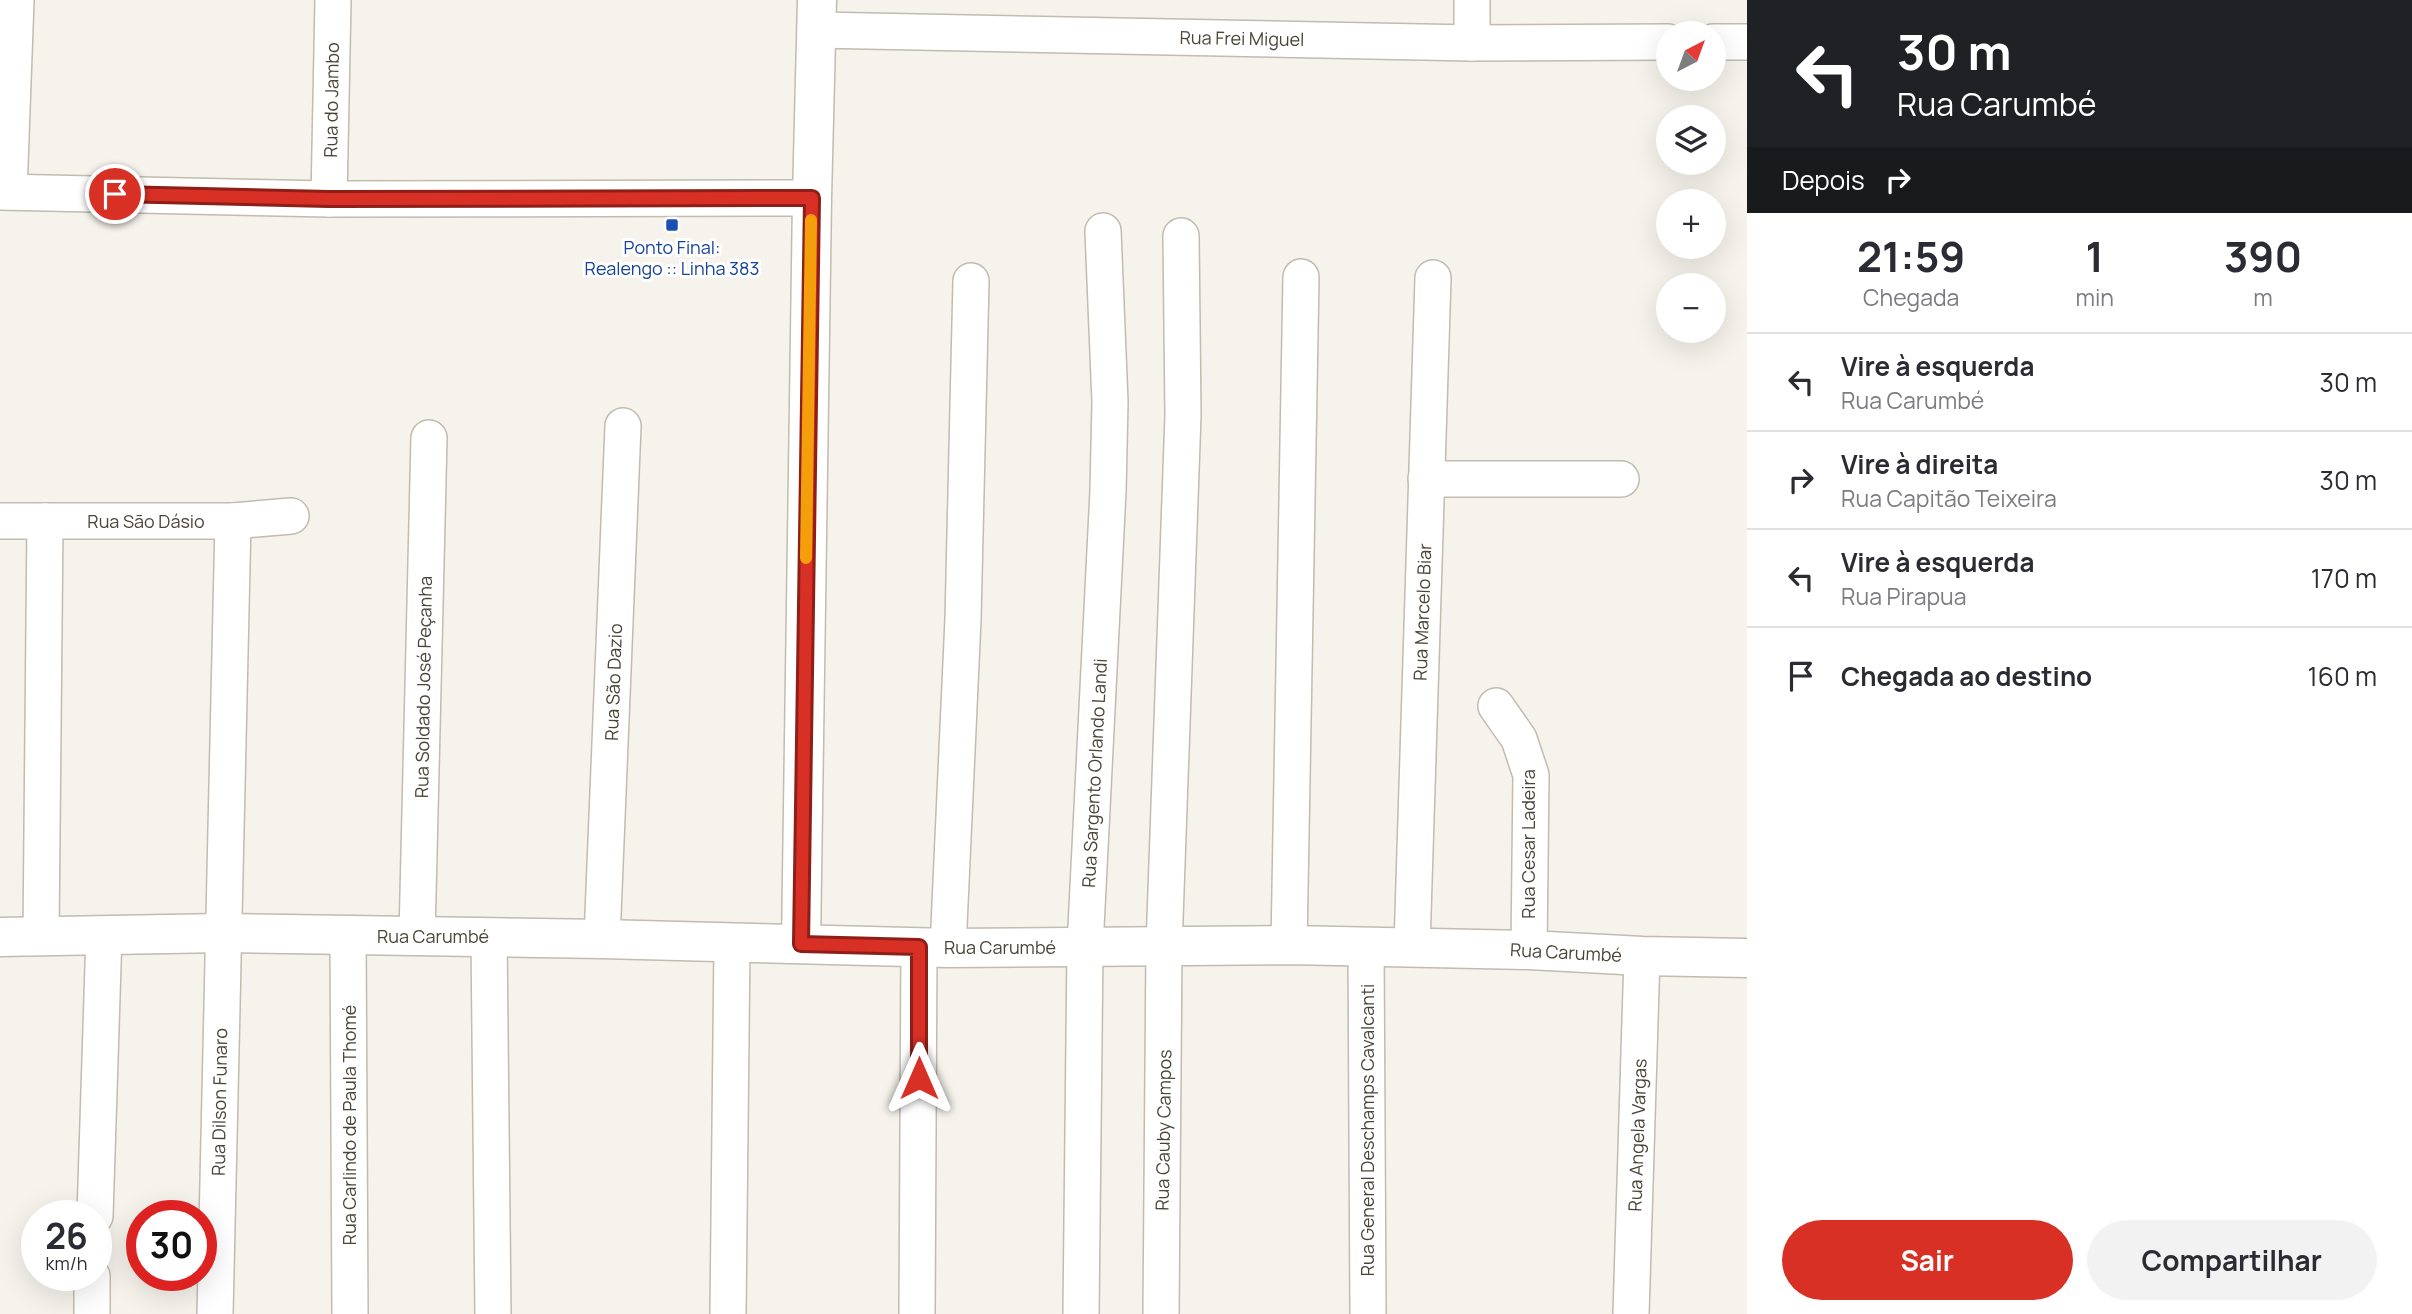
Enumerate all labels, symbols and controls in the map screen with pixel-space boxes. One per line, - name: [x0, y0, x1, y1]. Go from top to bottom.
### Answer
- text: 30 m: [1897, 18, 2012, 85]
- north arrow: [1656, 21, 1726, 91]
- map controls: [1656, 21, 1726, 343]
- street label: Rua Frei Miguel: [1179, 25, 1305, 51]
- icon: left: [1782, 28, 1873, 119]
- street label: Rua do Jambo: [318, 42, 344, 158]
- text: Rua Carumbé: [1897, 82, 2096, 126]
- button: layers: [1656, 105, 1726, 175]
- icon: right: [1879, 161, 1917, 199]
- text: Depois: [1782, 162, 1865, 198]
- pin: [85, 164, 145, 224]
- icon: arrive: [96, 175, 134, 213]
- button: +: [1656, 189, 1726, 259]
- marker: Ponto Final: Realengo :: Linha 383: [664, 217, 680, 233]
- text: 21:59: [1857, 227, 1965, 285]
- text: 1: [2085, 227, 2104, 285]
- text: 390: [2224, 227, 2302, 285]
- place label: Ponto Final: Realengo :: Linha 383: [585, 235, 759, 280]
- button: −: [1656, 273, 1726, 343]
- text: Chegada: [1863, 281, 1959, 313]
- text: min: [2075, 281, 2114, 313]
- text: m: [2253, 281, 2273, 313]
- text: Vire à esquerda: [1841, 348, 2034, 384]
- icon: left: [1782, 363, 1820, 401]
- text: 30 m: [2320, 364, 2377, 400]
- text: Rua Carumbé: [1841, 384, 1984, 416]
- text: Vire à direita: [1841, 446, 1998, 482]
- icon: right: [1782, 461, 1820, 499]
- text: 30 m: [2320, 462, 2377, 498]
- text: Rua Capitão Teixeira: [1841, 482, 2057, 514]
- street label: Rua São Dásio: [87, 509, 205, 533]
- street label: Rua Marcelo Biar: [1408, 542, 1436, 681]
- text: Vire à esquerda: [1841, 544, 2034, 580]
- icon: left: [1782, 559, 1820, 597]
- text: 170 m: [2311, 560, 2377, 596]
- street label: Rua Soldado José Peçanha: [409, 576, 437, 798]
- text: Rua Pirapua: [1841, 580, 1966, 612]
- street label: Rua São Dazio: [599, 623, 627, 741]
- icon: arrive: [1782, 657, 1820, 695]
- street label: Rua Sargento Orlando Landi: [1076, 658, 1112, 888]
- text: Chegada ao destino: [1841, 658, 2092, 694]
- text: 160 m: [2308, 658, 2377, 694]
- street label: Rua Cesar Ladeira: [1516, 769, 1540, 919]
- street label: Rua Carumbé: [377, 924, 489, 948]
- street label: Rua Carumbé: [944, 935, 1056, 959]
- street label: Rua Carumbé: [1509, 937, 1623, 967]
- street label: Rua General Deschamps Cavalcanti: [1355, 984, 1379, 1276]
- street label: Rua Carlindo de Paula Thomé: [337, 1005, 361, 1245]
- street label: Rua Dilson Funaro: [206, 1028, 232, 1176]
- position arrow: [882, 1041, 956, 1115]
- street label: Rua Cauby Campos: [1150, 1049, 1176, 1211]
- street label: Rua Angela Vargas: [1622, 1058, 1652, 1212]
- speed limit sign: 30: [126, 1200, 217, 1291]
- text: 26: [45, 1212, 88, 1260]
- button: Sair: [1782, 1220, 2073, 1300]
- button: Compartilhar: [2087, 1220, 2377, 1300]
- text: km/h: [46, 1251, 87, 1275]

